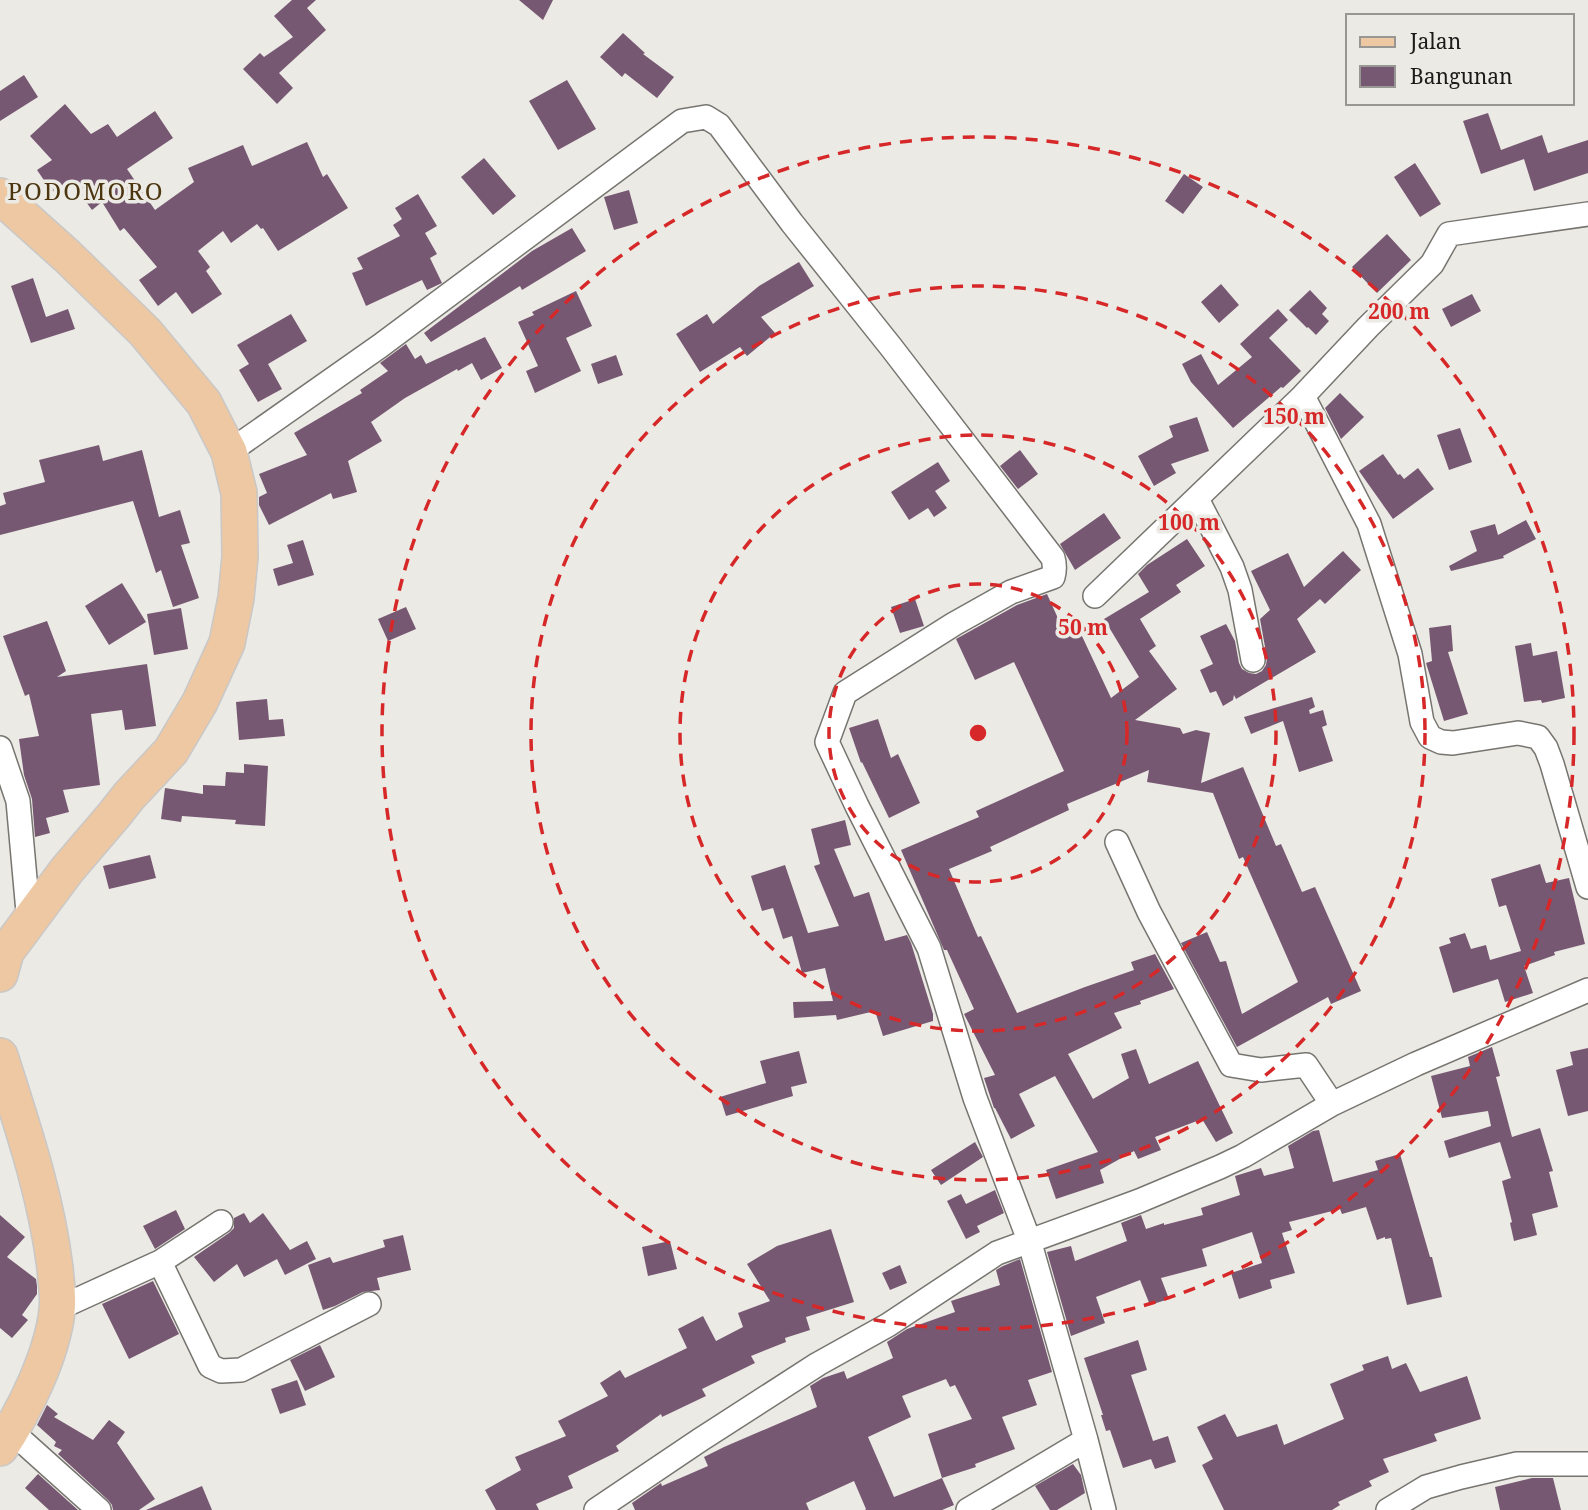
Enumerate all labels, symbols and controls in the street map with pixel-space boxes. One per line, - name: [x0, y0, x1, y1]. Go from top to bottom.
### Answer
- legend: [1346, 14, 1574, 105]
- text: Jalan: [1409, 27, 1461, 55]
- text: Bangunan: [1410, 62, 1513, 90]
- district label: PODOMORO: [8, 174, 164, 207]
- text: 200 m: [1368, 297, 1430, 325]
- text: 150 m: [1263, 402, 1325, 430]
- text: 100 m: [1158, 508, 1220, 536]
- text: 50 m: [1058, 613, 1108, 641]
- centre of rings: [966, 721, 990, 745]

